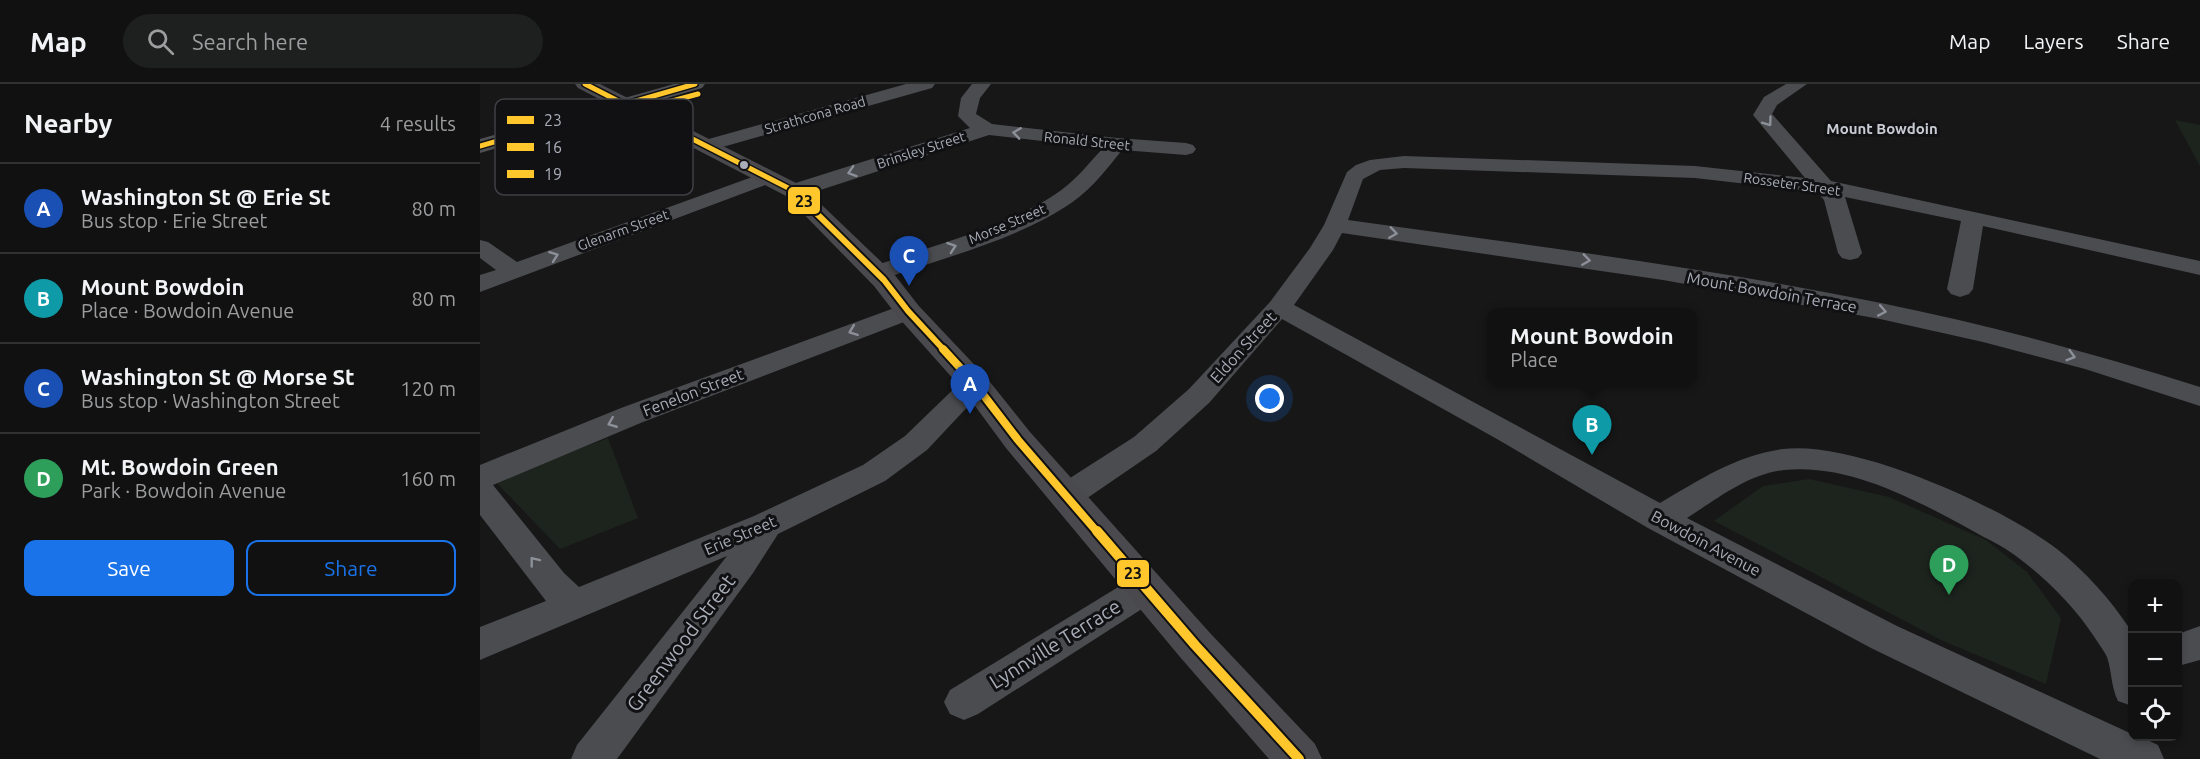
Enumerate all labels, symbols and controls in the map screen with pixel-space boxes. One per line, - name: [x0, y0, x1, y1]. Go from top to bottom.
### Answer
- search box: [123, 14, 543, 68]
- icon: search: [144, 25, 177, 58]
- text: Map: [30, 26, 87, 57]
- text: Search here: [192, 29, 308, 54]
- text: Map: [1949, 29, 1990, 53]
- text: Layers: [2023, 29, 2084, 53]
- text: Share: [2117, 29, 2170, 53]
- street label: Strathcona Road: [763, 93, 867, 137]
- legend: [495, 99, 693, 195]
- text: Nearby: [24, 109, 112, 138]
- text: 23: [544, 111, 562, 129]
- text: 4 results: [380, 112, 456, 135]
- one-way arrow: [1761, 115, 1772, 126]
- district label: Mount Bowdoin: [1826, 120, 1938, 137]
- street label: Brinsley Street: [875, 128, 968, 172]
- one-way arrow: [1013, 128, 1022, 140]
- street label: Ronald Street: [1043, 129, 1131, 154]
- text: 16: [544, 138, 562, 156]
- unlabelled marker: [738, 159, 750, 171]
- text: 19: [544, 165, 562, 183]
- one-way arrow: [847, 165, 858, 177]
- street label: Rosseter Street: [1743, 169, 1842, 199]
- text: Washington St @ Erie St: [81, 184, 331, 209]
- line badge: 23: [787, 186, 821, 215]
- text: 23: [795, 192, 813, 210]
- text: A: [36, 197, 51, 220]
- text: 80 m: [412, 197, 456, 220]
- street label: Morse Street: [966, 200, 1048, 247]
- street label: Glenarm Street: [575, 206, 671, 254]
- text: Bus stop · Erie Street: [81, 209, 267, 232]
- one-way arrow: [1389, 226, 1398, 238]
- pin: C: [890, 236, 928, 286]
- one-way arrow: [947, 241, 957, 254]
- one-way arrow: [549, 250, 559, 263]
- one-way arrow: [1582, 254, 1591, 266]
- street label: Mount Bowdoin Terrace: [1686, 268, 1858, 316]
- text: Mount Bowdoin: [81, 274, 244, 299]
- text: B: [37, 287, 50, 310]
- text: 80 m: [412, 287, 456, 310]
- text: Place · Bowdoin Avenue: [81, 299, 294, 322]
- one-way arrow: [1876, 304, 1886, 317]
- street label: Eldon Street: [1206, 307, 1280, 386]
- popup: [1487, 308, 1697, 386]
- text: Mount Bowdoin: [1510, 323, 1674, 348]
- one-way arrow: [849, 324, 859, 337]
- text: Place: [1510, 348, 1558, 371]
- one-way arrow: [2066, 349, 2076, 361]
- text: Washington St @ Morse St: [81, 364, 355, 389]
- street label: Fenelon Street: [640, 364, 746, 419]
- pin: A: [950, 364, 990, 414]
- text: C: [37, 377, 50, 400]
- text: 120 m: [400, 377, 456, 400]
- your location: [1255, 384, 1284, 413]
- text: Bus stop · Washington Street: [81, 389, 340, 412]
- pin: B: [1572, 406, 1612, 455]
- one-way arrow: [608, 416, 619, 428]
- text: Mt. Bowdoin Green: [81, 454, 279, 479]
- text: D: [36, 467, 51, 490]
- text: 160 m: [400, 467, 456, 490]
- text: Park · Bowdoin Avenue: [81, 479, 286, 502]
- street label: Bowdoin Avenue: [1648, 507, 1764, 579]
- street label: Erie Street: [701, 512, 779, 558]
- button: Save: [24, 540, 234, 596]
- button: Share: [246, 540, 456, 596]
- pin: D: [1930, 546, 1968, 595]
- one-way arrow: [530, 556, 541, 567]
- line badge: 23: [1116, 559, 1150, 588]
- text: 23: [1124, 564, 1142, 582]
- street label: Greenwood Street: [622, 570, 740, 716]
- map controls: [2128, 579, 2182, 741]
- button: +: [2128, 579, 2182, 633]
- street label: Lynnville Terrace: [985, 594, 1124, 693]
- button: −: [2128, 633, 2182, 687]
- button: locate: [2128, 687, 2182, 741]

